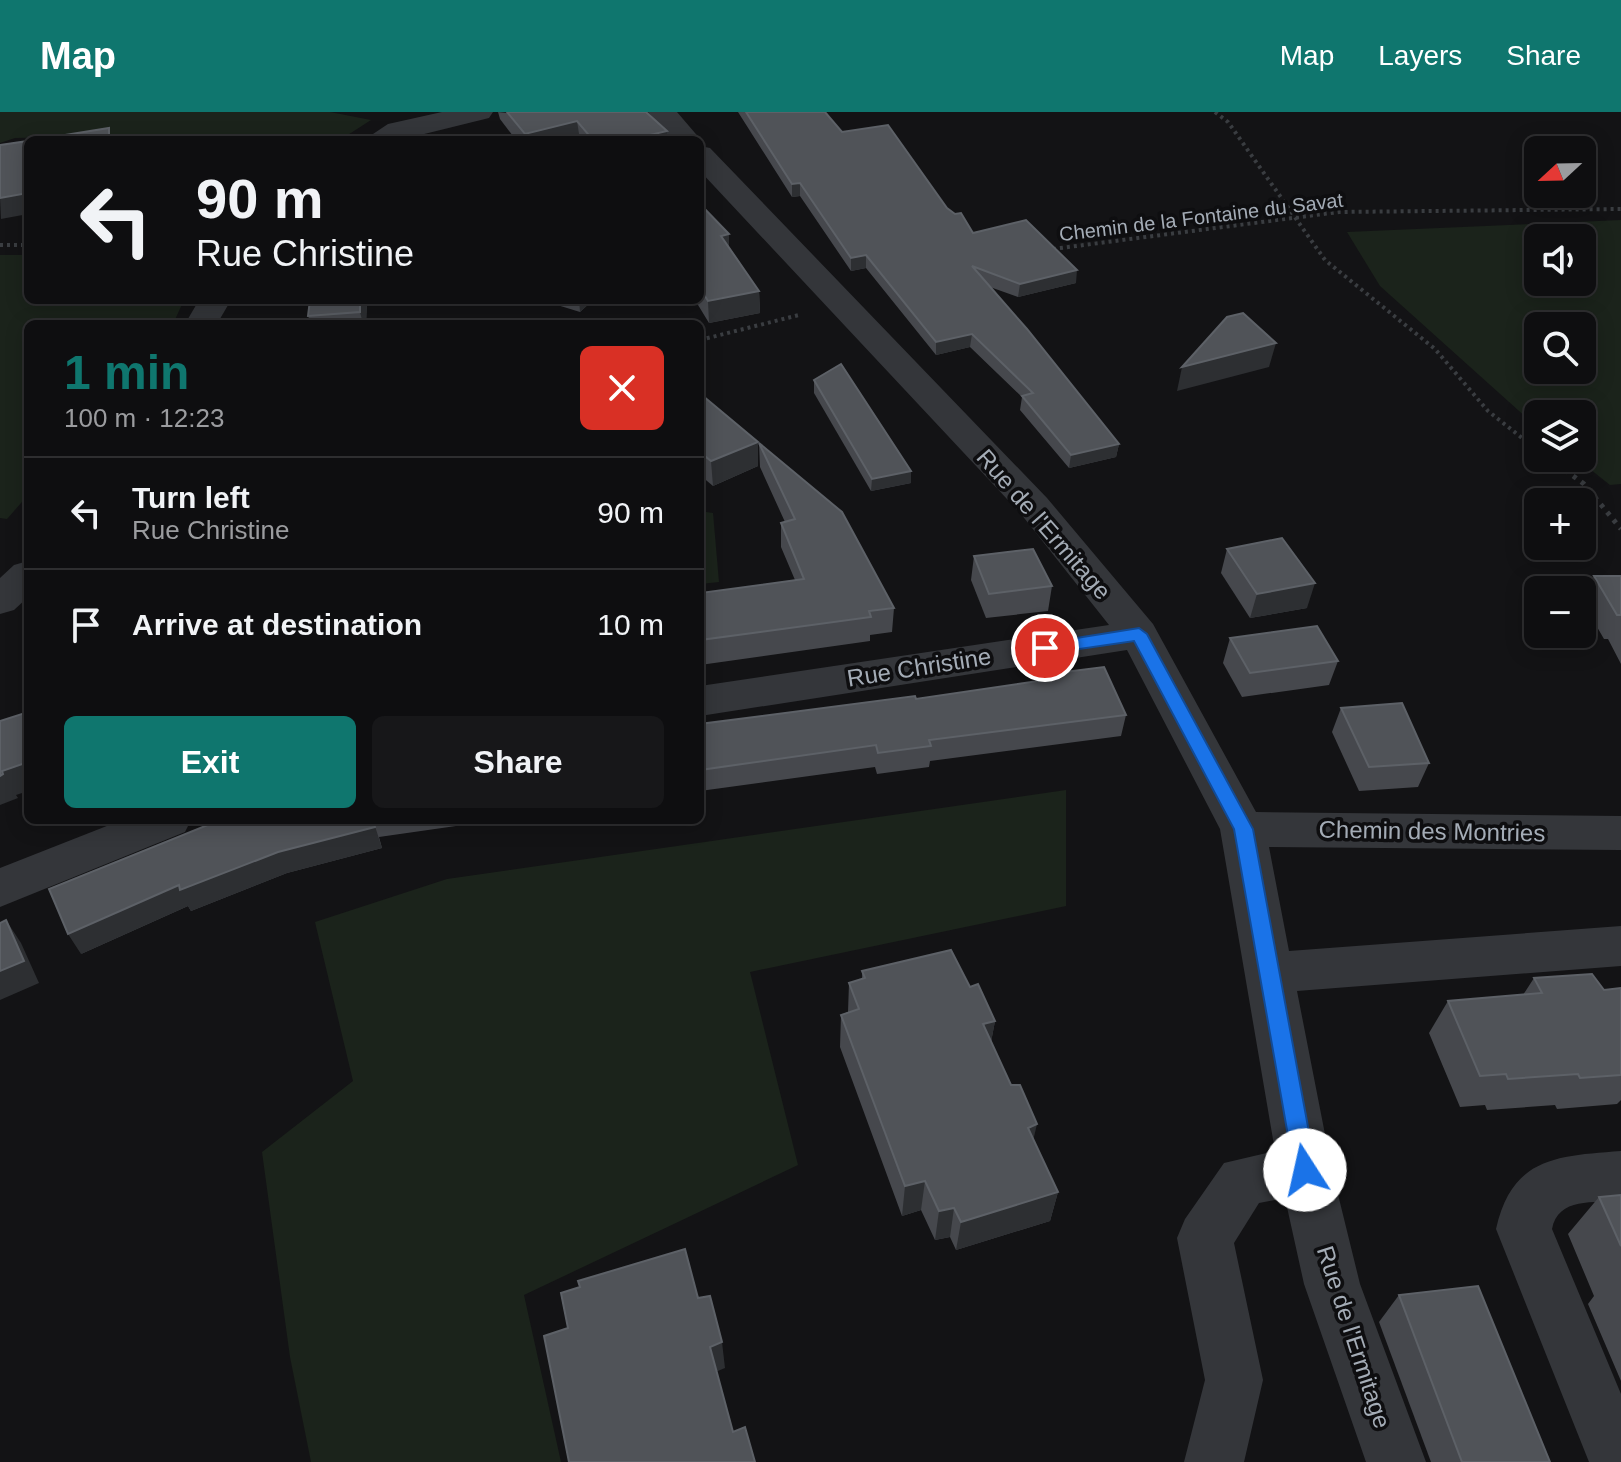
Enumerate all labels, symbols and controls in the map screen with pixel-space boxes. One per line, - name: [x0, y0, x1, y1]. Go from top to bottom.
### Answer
- text: Map: [40, 35, 116, 77]
- text: Map: [1280, 40, 1334, 71]
- text: Layers: [1378, 40, 1462, 71]
- text: Share: [1506, 40, 1581, 71]
- north arrow: [1524, 136, 1596, 208]
- map controls: [1524, 136, 1596, 648]
- text: 90 m: [196, 167, 324, 230]
- icon: left: [64, 168, 168, 272]
- street label: Chemin de la Fontaine du Savat: [1058, 189, 1345, 245]
- button: sound: [1524, 224, 1596, 296]
- text: Rue Christine: [196, 233, 414, 274]
- button: search: [1524, 312, 1596, 384]
- text: 1 min: [64, 346, 189, 399]
- button: close: [580, 346, 664, 430]
- button: layers: [1524, 400, 1596, 472]
- text: 100 m · 12:23: [64, 403, 224, 433]
- street label: Rue de l'Ermitage: [971, 443, 1117, 605]
- text: Turn left: [132, 481, 250, 514]
- button: +: [1524, 488, 1596, 560]
- icon: left: [64, 491, 108, 535]
- text: 90 m: [597, 496, 664, 529]
- text: Rue Christine: [132, 515, 290, 545]
- button: −: [1524, 576, 1596, 648]
- icon: arrive: [64, 603, 108, 647]
- text: Arrive at destination: [132, 608, 422, 641]
- text: 10 m: [597, 608, 664, 641]
- pin: [1011, 614, 1079, 682]
- icon: arrive: [1023, 626, 1067, 670]
- street label: Rue Christine: [845, 642, 993, 692]
- button: Exit: [64, 716, 356, 808]
- button: Share: [372, 716, 664, 808]
- street label: Chemin des Montries: [1318, 816, 1546, 846]
- position arrow: [1263, 1128, 1347, 1212]
- street label: Rue de l'Ermitage: [1312, 1242, 1396, 1432]

